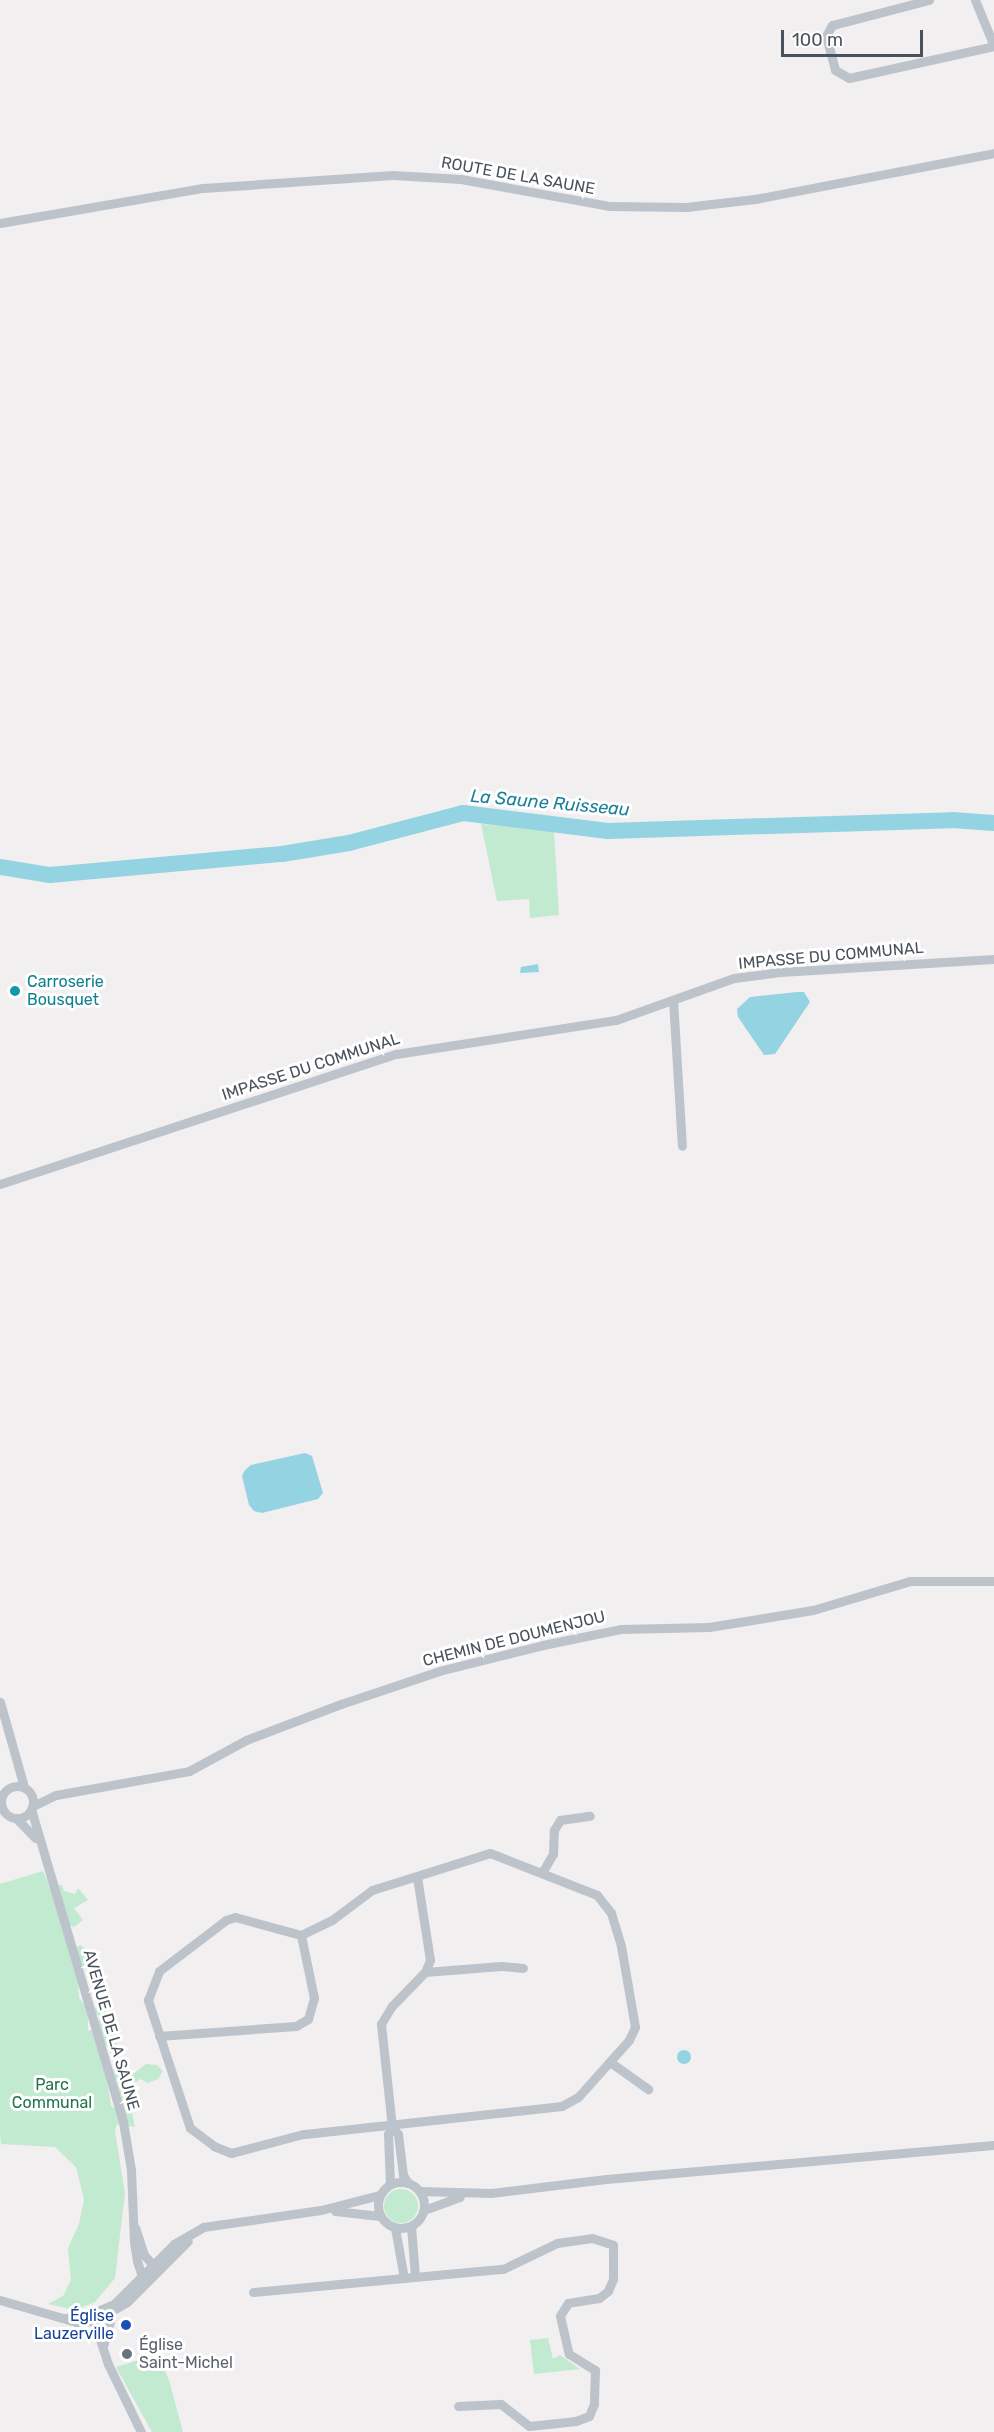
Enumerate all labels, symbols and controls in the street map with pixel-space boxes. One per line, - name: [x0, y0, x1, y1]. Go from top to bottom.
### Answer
- scale bar: [784, 18, 926, 56]
- text: 100 m: [792, 29, 843, 51]
- street label: ROUTE DE LA SAUNE: [440, 153, 596, 199]
- water label: La Saune Ruisseau: [469, 785, 631, 821]
- street label: IMPASSE DU COMMUNAL: [738, 938, 924, 974]
- place label: Carroserie Bousquet: [27, 972, 104, 1010]
- marker: Carroserie Bousquet: [8, 984, 22, 998]
- street label: IMPASSE DU COMMUNAL: [220, 1029, 402, 1105]
- street label: CHEMIN DE DOUMENJOU: [421, 1607, 607, 1671]
- street label: AVENUE DE LA SAUNE: [79, 1947, 143, 2113]
- park label: Parc Communal: [12, 2075, 92, 2113]
- place label: Église Lauzerville: [34, 2306, 114, 2344]
- marker: Église Lauzerville: [119, 2318, 133, 2332]
- place label: Église Saint-Michel: [139, 2335, 233, 2373]
- marker: Église Saint-Michel: [120, 2347, 134, 2361]

